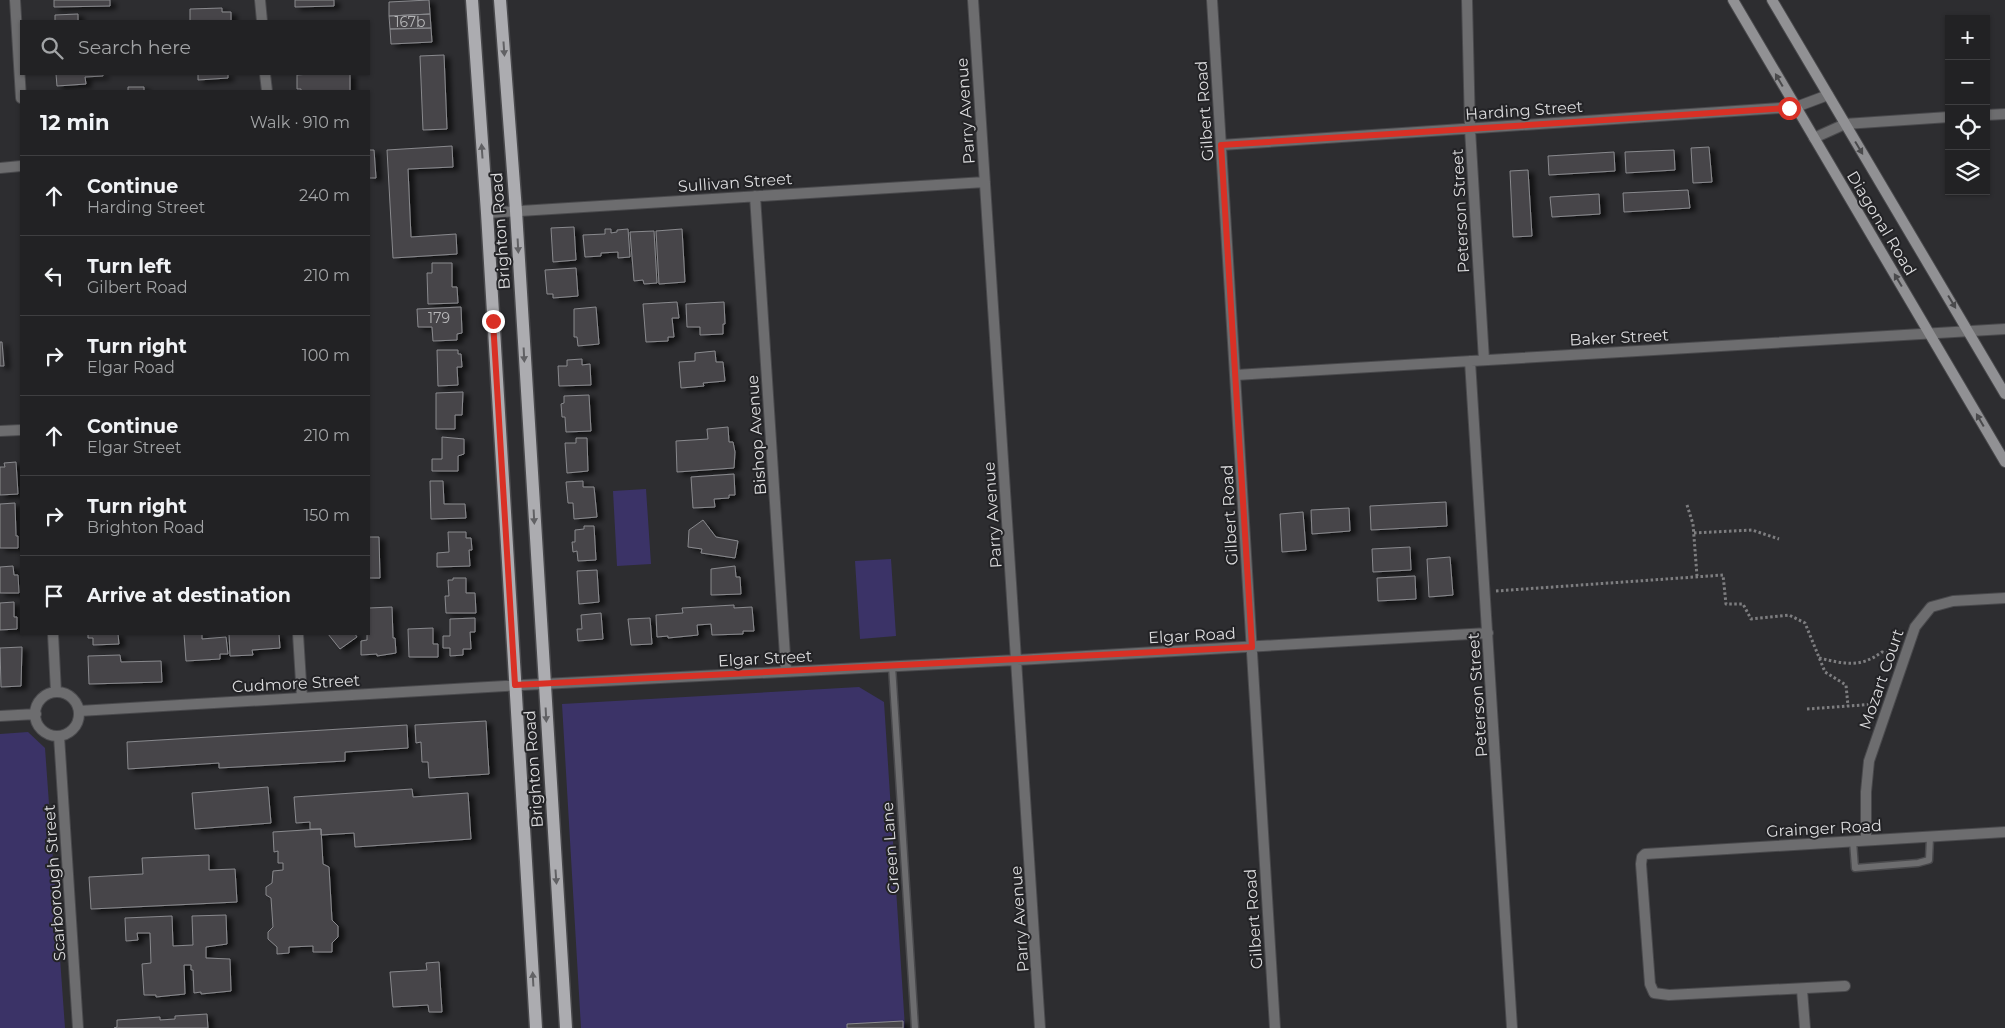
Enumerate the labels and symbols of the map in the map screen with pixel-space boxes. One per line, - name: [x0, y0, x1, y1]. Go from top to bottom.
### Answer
- house number: 167b: [394, 13, 426, 31]
- one-way arrow: [500, 41, 508, 57]
- street label: Parry Avenue: [952, 57, 979, 165]
- street label: Gilbert Road: [1192, 60, 1217, 162]
- one-way arrow: [1775, 73, 1784, 86]
- street label: Harding Street: [1464, 97, 1584, 124]
- route start: [1778, 97, 1801, 120]
- one-way arrow: [1854, 141, 1863, 154]
- one-way arrow: [478, 142, 486, 158]
- street label: Peterson Street: [1448, 148, 1473, 274]
- street label: Diagonal Road: [1843, 168, 1920, 279]
- street label: Sullivan Street: [677, 169, 793, 196]
- street label: Brighton Road: [487, 172, 514, 290]
- one-way arrow: [514, 238, 522, 254]
- one-way arrow: [1893, 273, 1902, 286]
- one-way arrow: [1947, 295, 1956, 308]
- house number: 179: [428, 309, 450, 327]
- route end: [482, 310, 505, 333]
- street label: Baker Street: [1569, 325, 1670, 350]
- one-way arrow: [521, 347, 529, 363]
- street label: Bishop Avenue: [743, 374, 770, 496]
- one-way arrow: [1976, 413, 1985, 426]
- street label: Parry Avenue: [979, 461, 1006, 569]
- street label: Gilbert Road: [1217, 464, 1242, 566]
- one-way arrow: [530, 510, 538, 526]
- street label: Elgar Road: [1148, 624, 1236, 647]
- street label: Mozart Court: [1855, 626, 1908, 732]
- street label: Peterson Street: [1464, 632, 1491, 758]
- street label: Elgar Street: [717, 647, 813, 670]
- street label: Cudmore Street: [232, 671, 361, 696]
- one-way arrow: [542, 707, 550, 723]
- street label: Brighton Road: [520, 710, 547, 828]
- street label: Green Lane: [878, 801, 903, 895]
- street label: Scarborough Street: [40, 804, 69, 962]
- street label: Grainger Road: [1766, 816, 1882, 841]
- street label: Parry Avenue: [1006, 865, 1033, 973]
- street label: Gilbert Road: [1241, 868, 1266, 970]
- one-way arrow: [552, 869, 560, 885]
- one-way arrow: [528, 971, 536, 987]

